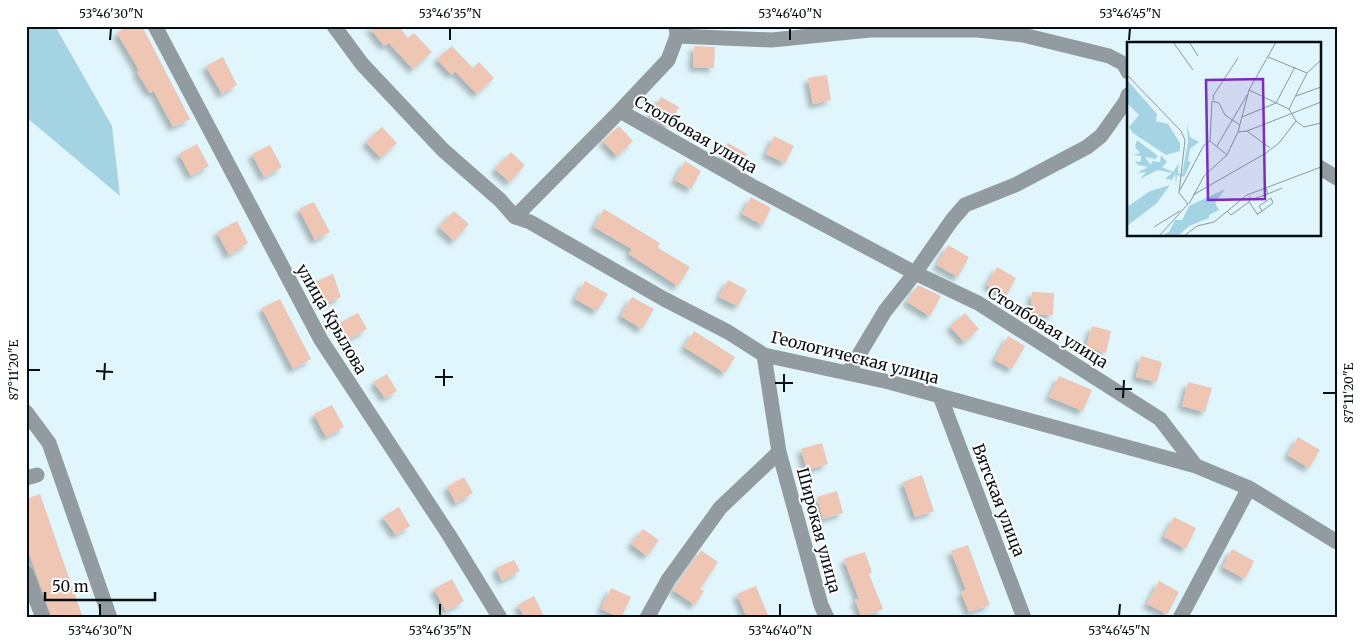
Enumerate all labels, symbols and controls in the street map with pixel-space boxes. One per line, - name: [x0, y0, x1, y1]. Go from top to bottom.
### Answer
- text: 53°46'30"N: [79, 6, 144, 21]
- text: 53°46'35"N: [419, 6, 482, 21]
- text: 53°46'40"N: [758, 6, 822, 21]
- text: 53°46'45"N: [1099, 6, 1161, 21]
- inset map: [1127, 42, 1320, 236]
- street label: Столбовая улица: [631, 91, 761, 177]
- street label: улица Крылова: [292, 260, 372, 378]
- street label: Столбовая улица: [984, 282, 1112, 372]
- street label: Геологическая улица: [769, 326, 942, 388]
- text: 87°11'20"E: [6, 339, 21, 400]
- text: 87°11'20"E: [1341, 362, 1356, 423]
- street label: Вятская улица: [968, 441, 1030, 560]
- street label: Широкая улица: [793, 465, 845, 595]
- scale bar: [45, 569, 155, 601]
- text: 50 m: [52, 577, 89, 596]
- text: 53°46'30"N: [68, 623, 133, 638]
- text: 53°46'35"N: [409, 623, 472, 638]
- text: 53°46'40"N: [748, 623, 812, 638]
- text: 53°46'45"N: [1088, 623, 1150, 638]

